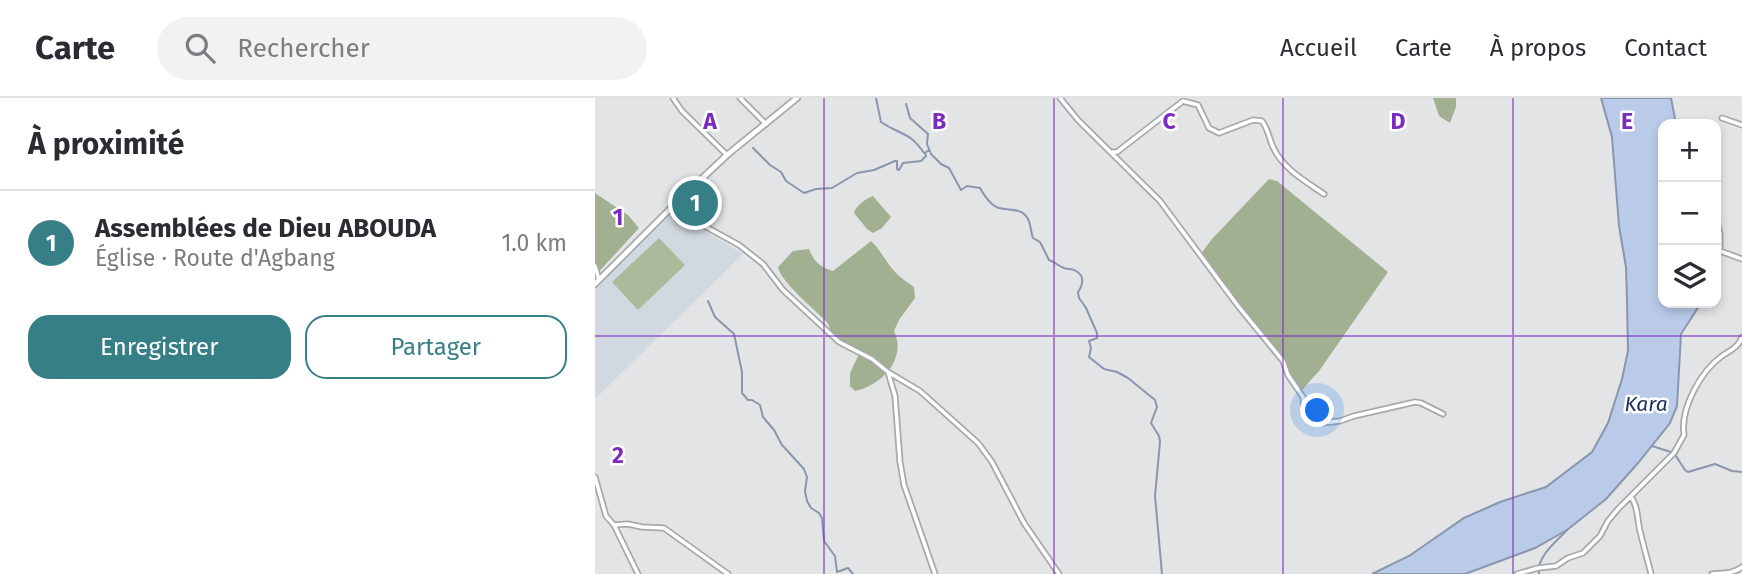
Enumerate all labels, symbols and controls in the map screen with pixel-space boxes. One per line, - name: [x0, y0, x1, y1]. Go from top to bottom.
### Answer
- search box: [157, 17, 647, 80]
- text: Carte: [35, 28, 115, 68]
- icon: search: [181, 29, 219, 67]
- text: Rechercher: [237, 33, 370, 64]
- text: Accueil: [1280, 34, 1357, 62]
- text: Carte: [1395, 34, 1452, 62]
- text: À propos: [1490, 34, 1586, 62]
- text: Contact: [1624, 34, 1707, 62]
- text: A: [702, 107, 717, 135]
- text: B: [932, 107, 946, 135]
- text: C: [1162, 107, 1176, 135]
- text: D: [1391, 107, 1406, 135]
- text: E: [1621, 107, 1633, 135]
- map controls: [1658, 119, 1721, 308]
- button: +: [1658, 119, 1721, 182]
- text: À proximité: [28, 126, 184, 162]
- pin: 1: [672, 177, 718, 229]
- button: −: [1658, 182, 1721, 245]
- text: 1: [613, 203, 623, 231]
- text: Assemblées de Dieu ABOUDA: [95, 213, 436, 244]
- text: 1: [46, 229, 56, 257]
- text: 1.0 km: [501, 229, 567, 257]
- text: Église · Route d'Agbang: [95, 244, 335, 272]
- button: layers: [1658, 245, 1721, 308]
- button: Enregistrer: [28, 315, 291, 379]
- button: Partager: [305, 315, 567, 379]
- water label: Kara: [1624, 391, 1668, 417]
- your location: [1300, 393, 1334, 427]
- text: 2: [612, 441, 624, 469]

